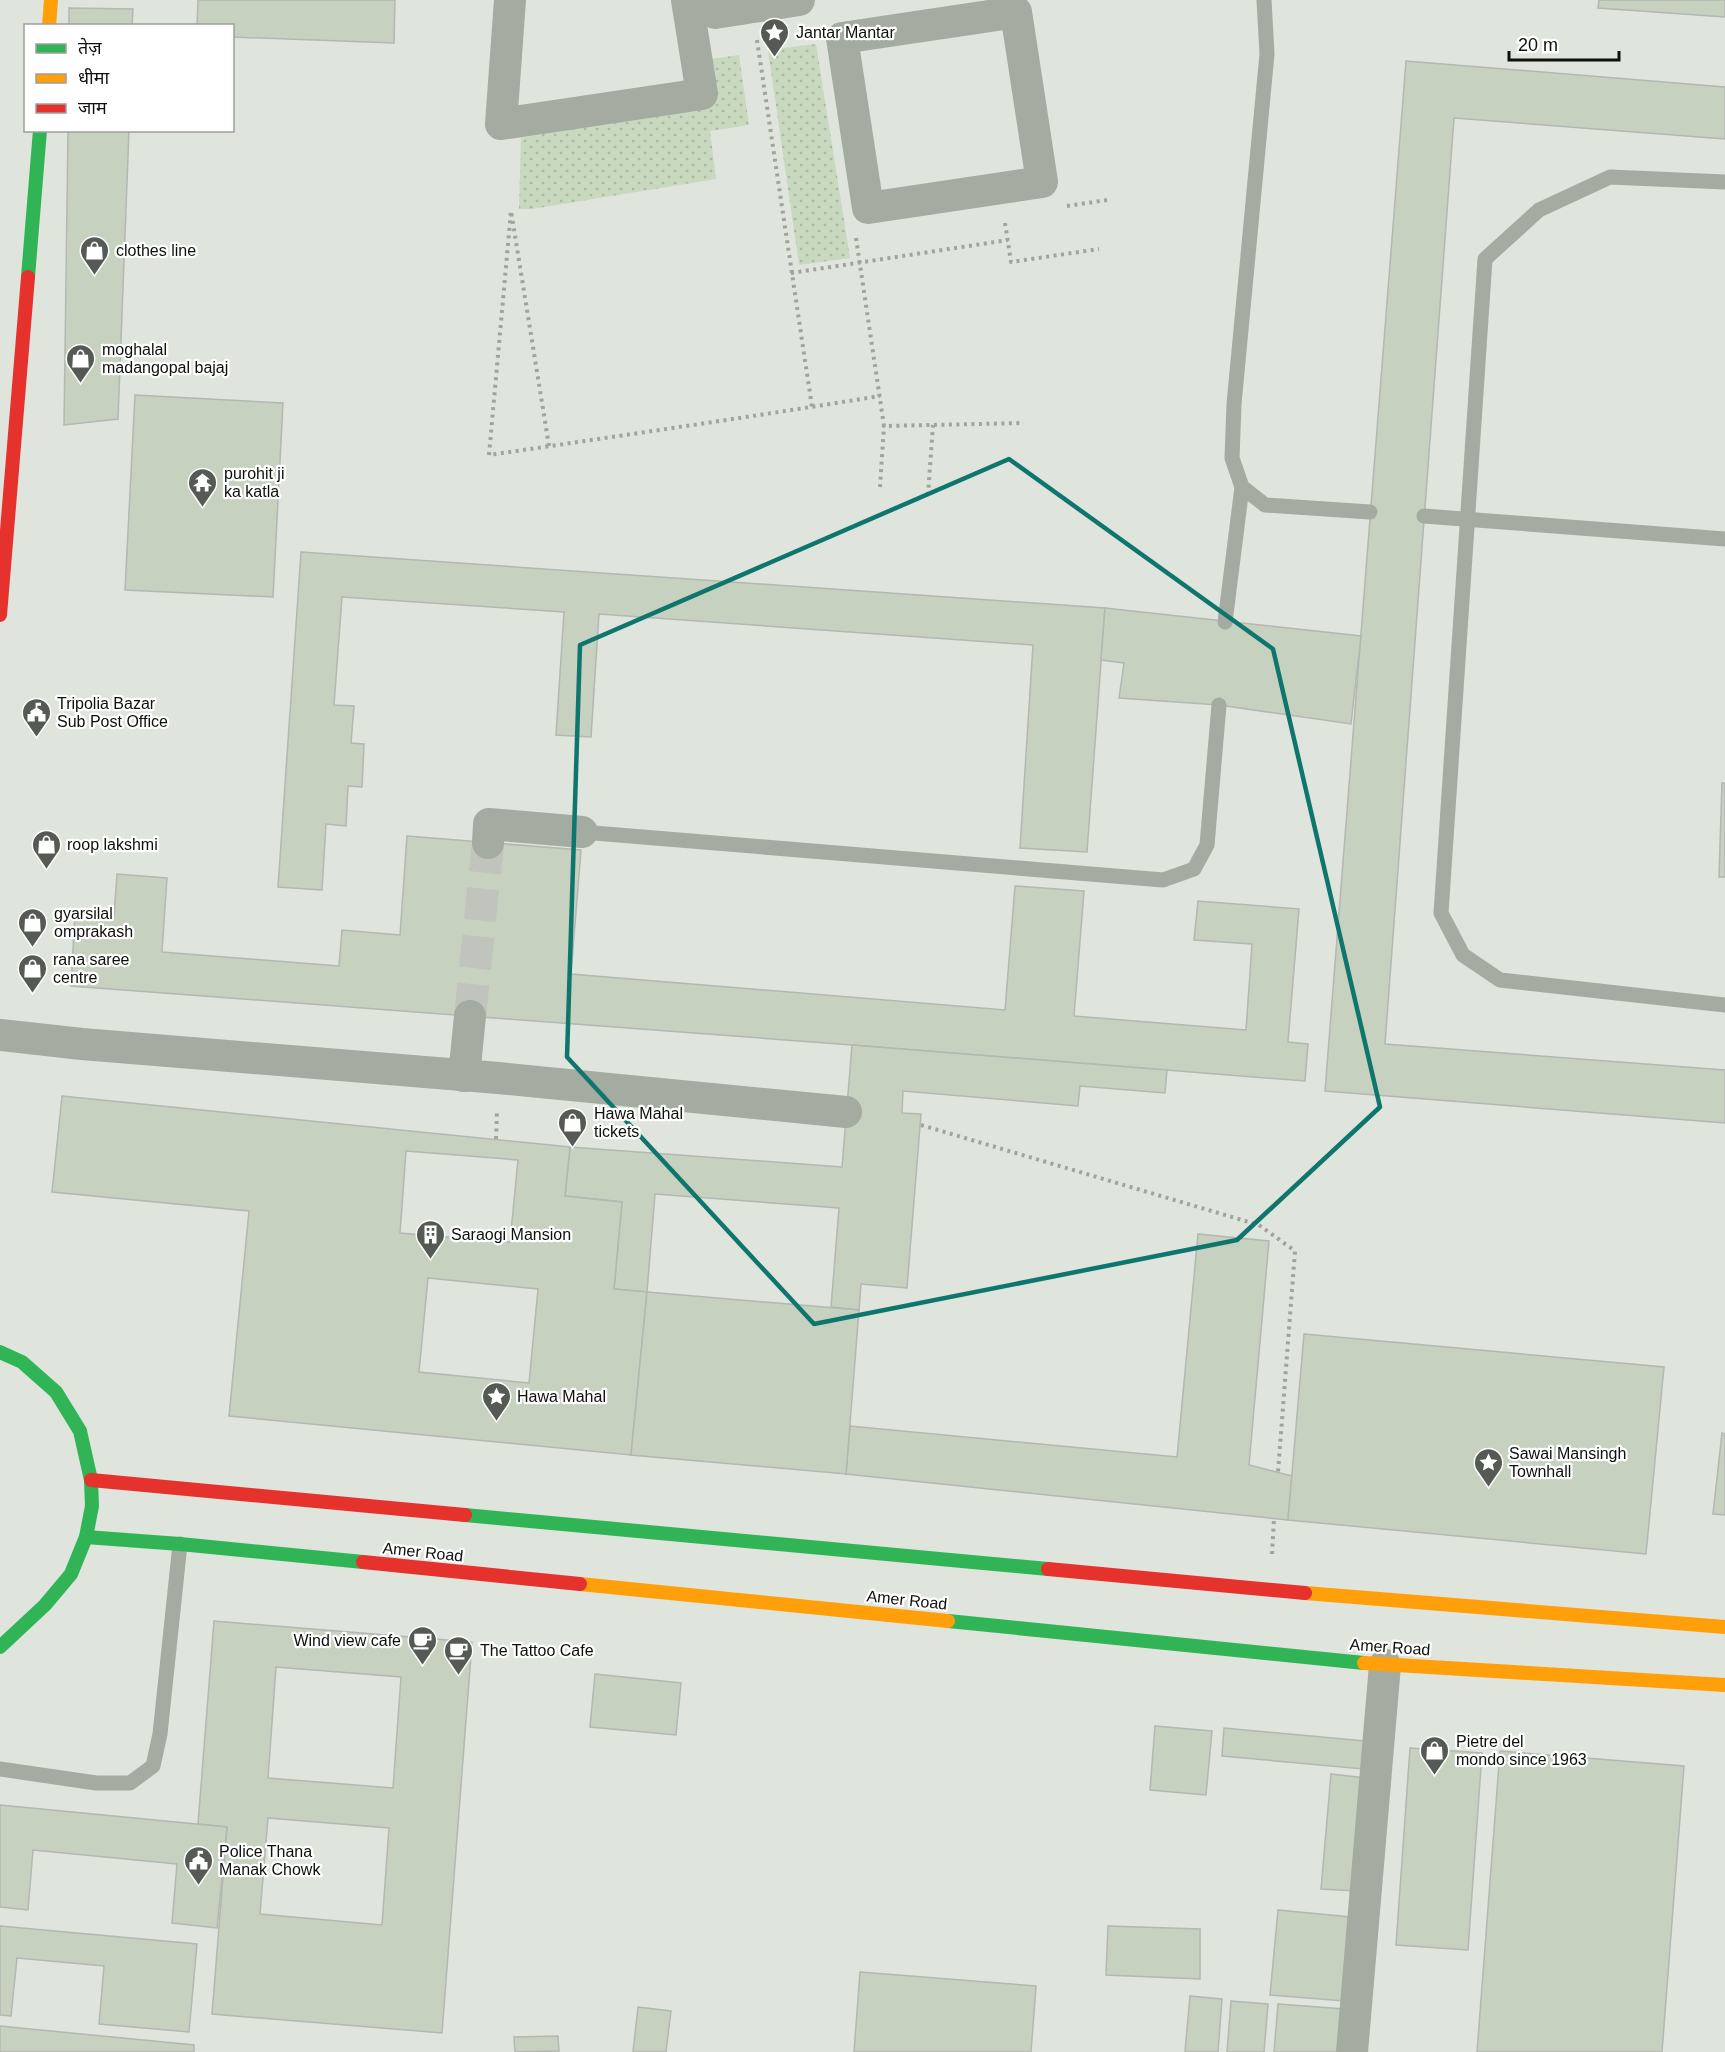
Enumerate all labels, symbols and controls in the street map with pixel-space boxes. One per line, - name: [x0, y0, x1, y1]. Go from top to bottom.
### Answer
- place icon: Jantar Mantar: [759, 16, 791, 58]
- legend: [24, 24, 234, 132]
- place label: Jantar Mantar: [796, 24, 895, 41]
- scale bar: [1509, 24, 1618, 62]
- text: 20 m: [1518, 35, 1558, 55]
- text: तेज़: [78, 37, 102, 58]
- text: धीमा: [78, 68, 109, 88]
- text: जाम: [78, 98, 108, 118]
- shop icon: clothes line: [79, 234, 111, 276]
- place label: clothes line: [116, 242, 196, 259]
- place label: moghalal madangopal bajaj: [102, 341, 228, 376]
- shop icon: moghalal madangopal bajaj: [65, 342, 97, 384]
- place label: purohit ji ka katla: [224, 465, 284, 500]
- temple icon: purohit ji ka katla: [187, 466, 219, 508]
- place label: Tripolia Bazar Sub Post Office: [57, 695, 168, 730]
- public building icon: Tripolia Bazar Sub Post Office: [20, 696, 52, 738]
- shop icon: roop lakshmi: [30, 828, 62, 870]
- place label: roop lakshmi: [67, 836, 158, 853]
- place label: gyarsilal omprakash: [54, 905, 133, 940]
- shop icon: gyarsilal omprakash: [17, 906, 49, 948]
- place label: rana saree centre: [53, 951, 130, 986]
- shop icon: rana saree centre: [16, 952, 48, 994]
- place label: Hawa Mahal tickets: [594, 1105, 683, 1140]
- shop icon: Hawa Mahal tickets: [557, 1106, 589, 1148]
- building icon: Saraogi Mansion: [414, 1218, 446, 1260]
- place label: Saraogi Mansion: [451, 1226, 571, 1243]
- place icon: Hawa Mahal: [480, 1380, 512, 1422]
- place label: Hawa Mahal: [517, 1388, 606, 1405]
- place label: Sawai Mansingh Townhall: [1509, 1445, 1626, 1480]
- place icon: Sawai Mansingh Townhall: [1472, 1446, 1504, 1488]
- street label: Amer Road: [382, 1539, 464, 1565]
- street label: Amer Road: [866, 1587, 948, 1613]
- cafe icon: Wind view cafe: [406, 1624, 438, 1666]
- place label: Wind view cafe: [293, 1632, 401, 1649]
- cafe icon: The Tattoo Cafe: [443, 1634, 475, 1676]
- street label: Amer Road: [1349, 1636, 1431, 1658]
- place label: The Tattoo Cafe: [480, 1642, 594, 1659]
- place label: Pietre del mondo since 1963: [1456, 1733, 1587, 1768]
- shop icon: Pietre del mondo since 1963: [1419, 1734, 1451, 1776]
- place label: Police Thana Manak Chowk: [219, 1843, 321, 1878]
- public building icon: Police Thana Manak Chowk: [182, 1844, 214, 1886]

